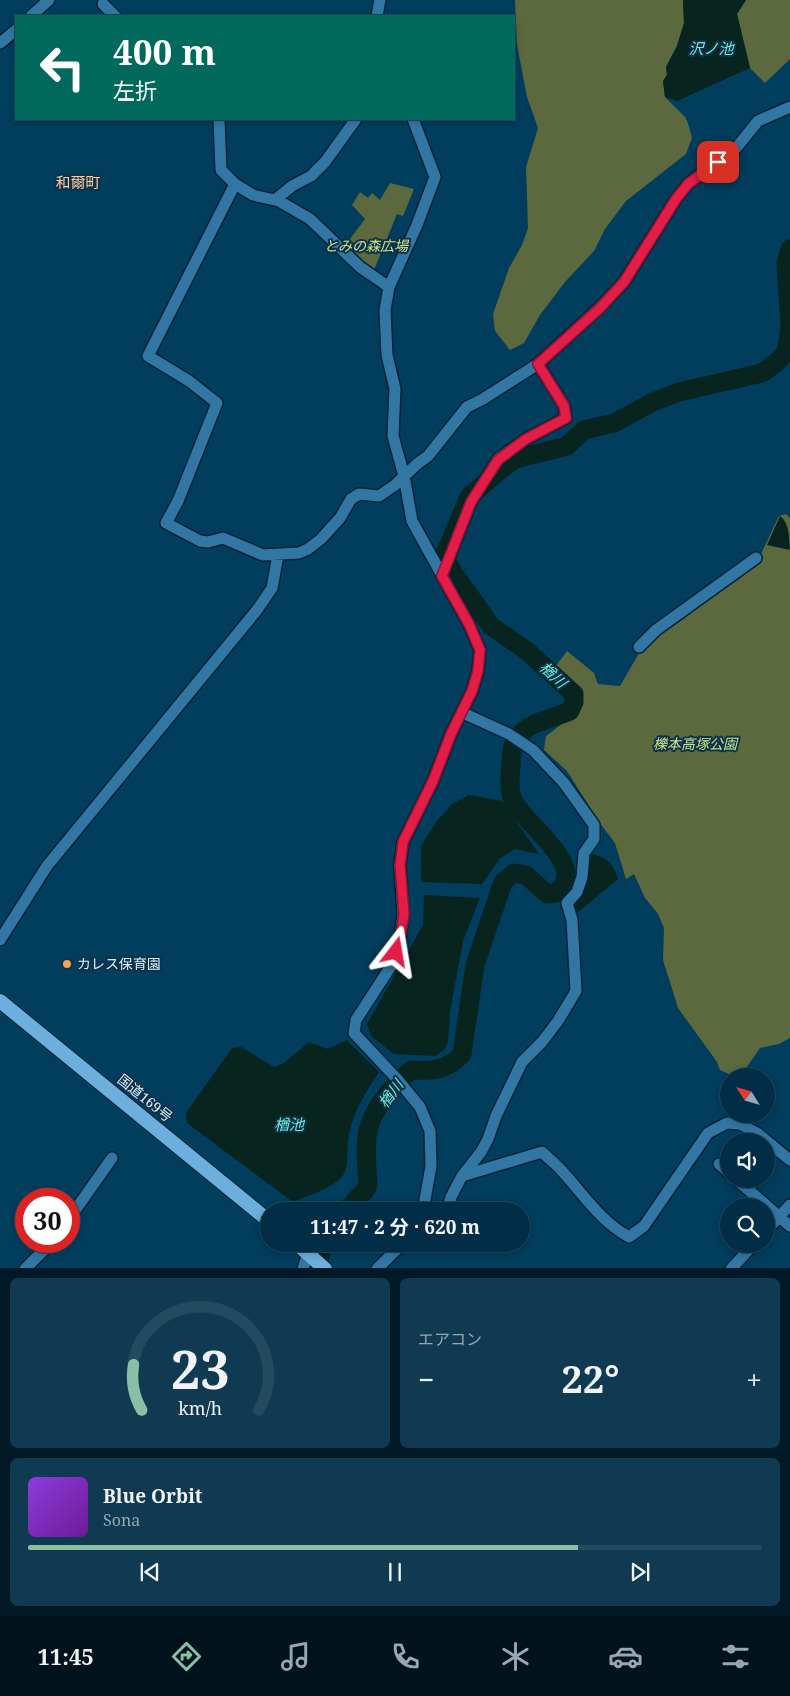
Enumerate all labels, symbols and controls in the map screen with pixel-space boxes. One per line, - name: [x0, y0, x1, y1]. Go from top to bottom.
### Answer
- text: 400 m: [113, 28, 216, 75]
- icon: left: [30, 35, 95, 100]
- water label: 沢ノ池: [688, 38, 735, 58]
- text: 左折: [113, 75, 157, 105]
- pin: [697, 141, 739, 183]
- icon: arrive: [704, 148, 732, 176]
- district label: 和爾町: [55, 172, 101, 192]
- park label: とみの森広場: [324, 236, 410, 255]
- water label: 楢川: [536, 657, 573, 693]
- park label: 櫟本高塚公園: [653, 734, 739, 753]
- position arrow: [369, 925, 421, 977]
- place label: カレス保育園: [77, 954, 161, 973]
- marker: カレス保育園: [61, 958, 73, 970]
- north arrow: [720, 1068, 775, 1122]
- map controls: [720, 1068, 775, 1253]
- street label: 国道169号: [114, 1070, 177, 1126]
- water label: 楢川: [373, 1074, 408, 1111]
- water label: 楢池: [274, 1114, 306, 1134]
- button: sound: [720, 1133, 775, 1188]
- speed limit sign: 30: [15, 1188, 80, 1253]
- button: search: [720, 1198, 775, 1253]
- text: 11:47 · 2 分 · 620 m: [310, 1214, 480, 1240]
- text: エアコン: [418, 1328, 482, 1350]
- text: 23: [171, 1333, 229, 1404]
- text: 22°: [561, 1352, 619, 1404]
- text: −: [418, 1360, 434, 1398]
- text: +: [746, 1360, 762, 1398]
- text: km/h: [178, 1396, 222, 1420]
- text: Blue Orbit: [103, 1483, 203, 1509]
- text: Sona: [103, 1509, 140, 1531]
- icon: previous: [136, 1558, 164, 1586]
- icon: pause: [381, 1558, 409, 1586]
- icon: next: [626, 1558, 654, 1586]
- icon: directions: [169, 1639, 204, 1674]
- icon: music: [278, 1639, 313, 1674]
- icon: phone: [388, 1639, 423, 1674]
- icon: climate: [498, 1639, 533, 1674]
- icon: car: [608, 1639, 643, 1674]
- icon: filters: [718, 1639, 753, 1674]
- text: 11:45: [37, 1641, 94, 1671]

